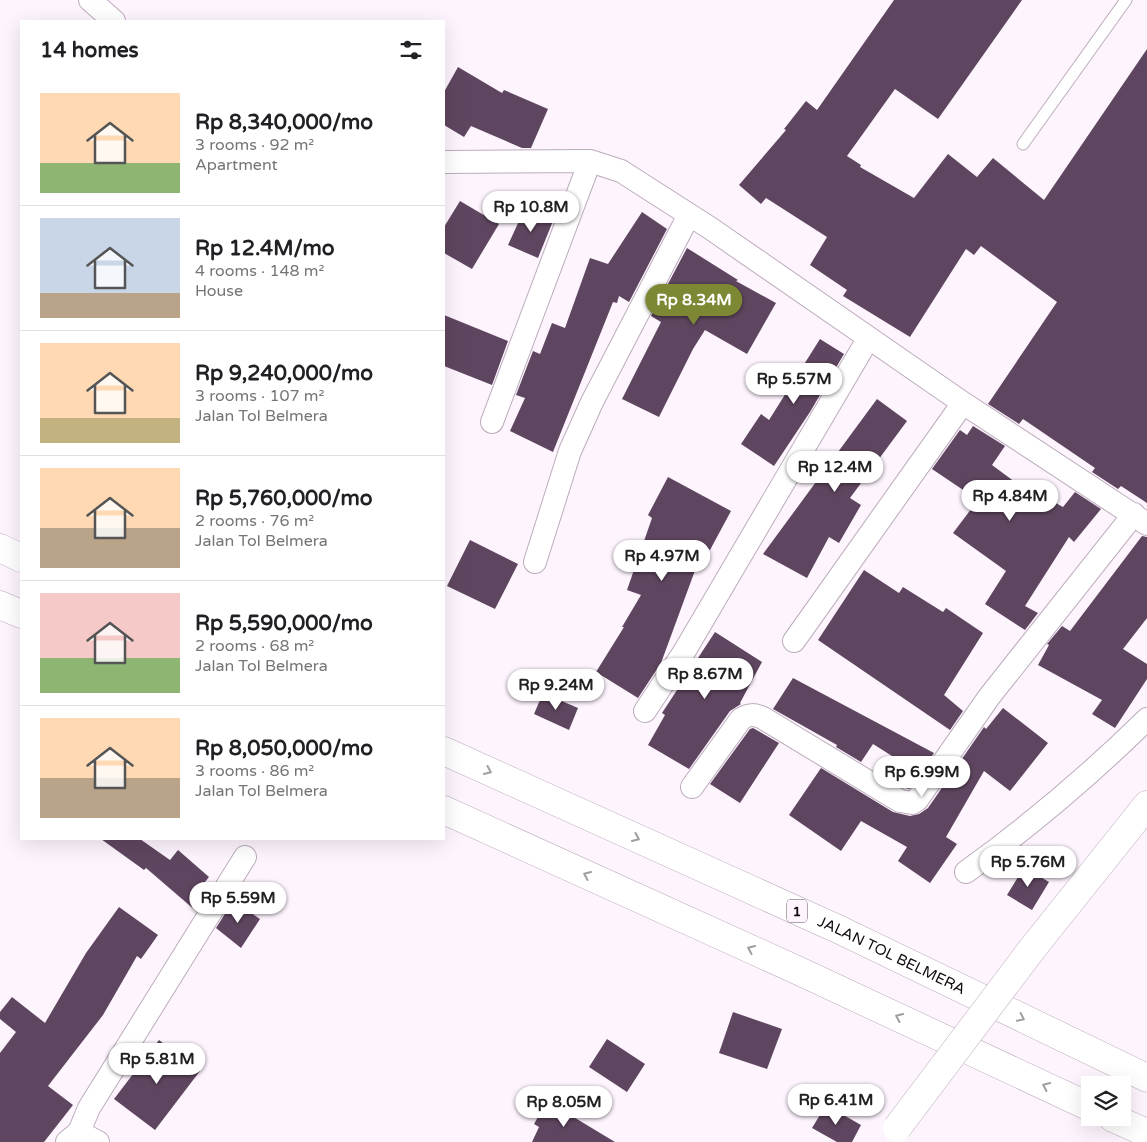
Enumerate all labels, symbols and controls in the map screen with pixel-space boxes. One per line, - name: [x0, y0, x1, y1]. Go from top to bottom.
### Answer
- icon: filters: [397, 36, 425, 64]
- text: 14 homes: [40, 38, 139, 63]
- text: Rp 8,340,000/mo: [195, 110, 373, 135]
- icon: home: [80, 113, 140, 173]
- text: 3 rooms · 92 m²: [195, 135, 314, 155]
- text: Apartment: [195, 155, 278, 175]
- pin: Rp 10.8M: [479, 190, 583, 233]
- text: Rp 10.8M: [493, 197, 569, 217]
- text: Rp 12.4M/mo: [195, 236, 335, 261]
- icon: home: [80, 238, 140, 298]
- text: 4 rooms · 148 m²: [195, 261, 324, 281]
- text: House: [195, 281, 243, 301]
- pin: Rp 8.34M: [642, 284, 746, 326]
- text: Rp 8.34M: [656, 290, 732, 310]
- text: Rp 9,240,000/mo: [195, 361, 373, 386]
- pin: Rp 5.57M: [742, 362, 846, 405]
- icon: home: [80, 363, 140, 423]
- text: Rp 5.57M: [756, 369, 832, 389]
- text: 3 rooms · 107 m²: [195, 386, 324, 406]
- text: Jalan Tol Belmera: [195, 406, 328, 426]
- pin: Rp 12.4M: [783, 450, 887, 493]
- text: Rp 12.4M: [797, 457, 873, 477]
- pin: Rp 4.84M: [958, 480, 1062, 522]
- text: Rp 5,760,000/mo: [195, 486, 373, 511]
- text: Rp 4.84M: [972, 486, 1048, 506]
- icon: home: [80, 488, 140, 548]
- text: 2 rooms · 76 m²: [195, 511, 314, 531]
- text: Jalan Tol Belmera: [195, 531, 328, 551]
- pin: Rp 4.97M: [610, 540, 714, 582]
- text: Rp 4.97M: [624, 546, 700, 566]
- text: Rp 5,590,000/mo: [195, 611, 373, 636]
- icon: home: [80, 613, 140, 673]
- text: 2 rooms · 68 m²: [195, 636, 314, 656]
- text: Jalan Tol Belmera: [195, 656, 328, 676]
- pin: Rp 8.67M: [653, 658, 757, 700]
- text: Rp 8.67M: [667, 664, 743, 684]
- pin: Rp 9.24M: [504, 668, 608, 711]
- text: Rp 9.24M: [518, 675, 594, 695]
- text: Rp 8,050,000/mo: [195, 736, 373, 761]
- icon: home: [80, 738, 140, 798]
- pin: Rp 6.99M: [870, 756, 974, 798]
- text: 3 rooms · 86 m²: [195, 761, 314, 781]
- text: Rp 6.99M: [884, 762, 960, 782]
- one-way arrow: [483, 764, 492, 775]
- text: Jalan Tol Belmera: [195, 781, 328, 801]
- one-way arrow: [631, 832, 640, 842]
- pin: Rp 5.76M: [976, 846, 1080, 888]
- text: Rp 5.76M: [990, 852, 1066, 872]
- one-way arrow: [583, 871, 592, 882]
- pin: Rp 5.59M: [186, 882, 290, 924]
- text: Rp 5.59M: [200, 888, 276, 908]
- road number: 1: [787, 899, 807, 922]
- street label: JALAN TOL BELMERA: [815, 912, 969, 998]
- one-way arrow: [747, 945, 756, 956]
- one-way arrow: [1016, 1012, 1025, 1022]
- one-way arrow: [895, 1013, 904, 1024]
- pin: Rp 5.81M: [105, 1042, 209, 1085]
- text: Rp 5.81M: [119, 1049, 195, 1069]
- map controls: [1081, 1076, 1131, 1126]
- button: layers: [1081, 1076, 1131, 1126]
- one-way arrow: [1042, 1082, 1051, 1093]
- pin: Rp 6.41M: [784, 1084, 888, 1126]
- pin: Rp 8.05M: [512, 1086, 616, 1128]
- text: Rp 6.41M: [798, 1090, 874, 1110]
- text: Rp 8.05M: [526, 1092, 602, 1112]

